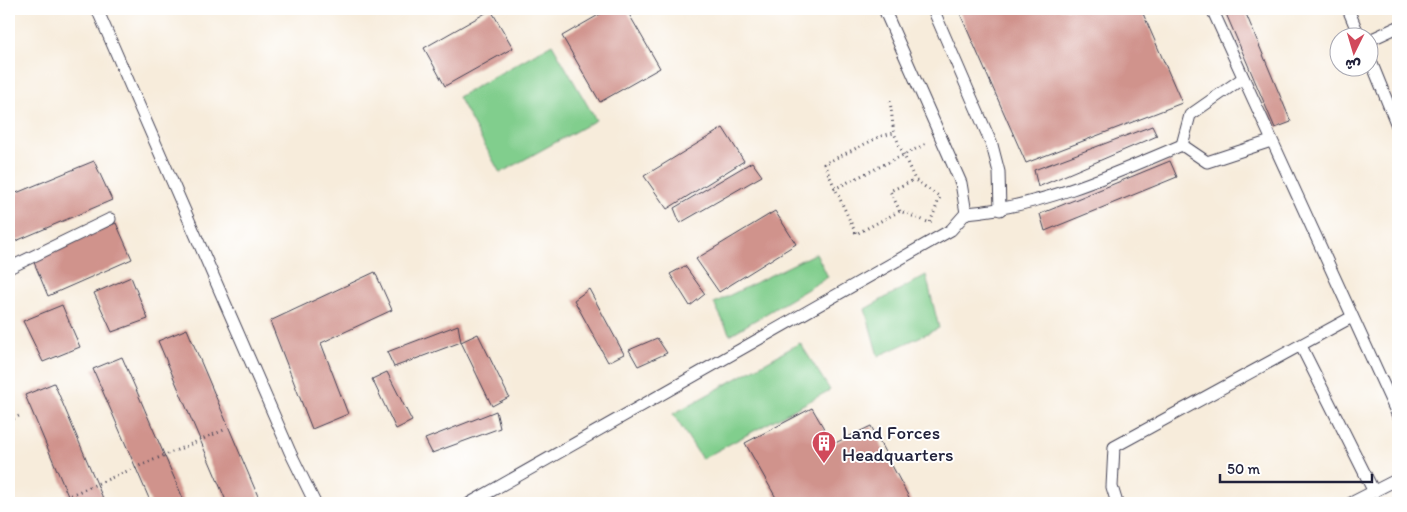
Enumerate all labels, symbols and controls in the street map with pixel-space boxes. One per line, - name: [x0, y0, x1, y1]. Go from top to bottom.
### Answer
- north arrow: [1330, 28, 1380, 78]
- text: ش: [1344, 55, 1361, 74]
- place label: Land Forces Headquarters: [842, 421, 954, 466]
- building icon: Land Forces Headquarters: [811, 430, 837, 464]
- scale bar: [1220, 452, 1372, 484]
- text: 50 m: [1227, 460, 1260, 478]

